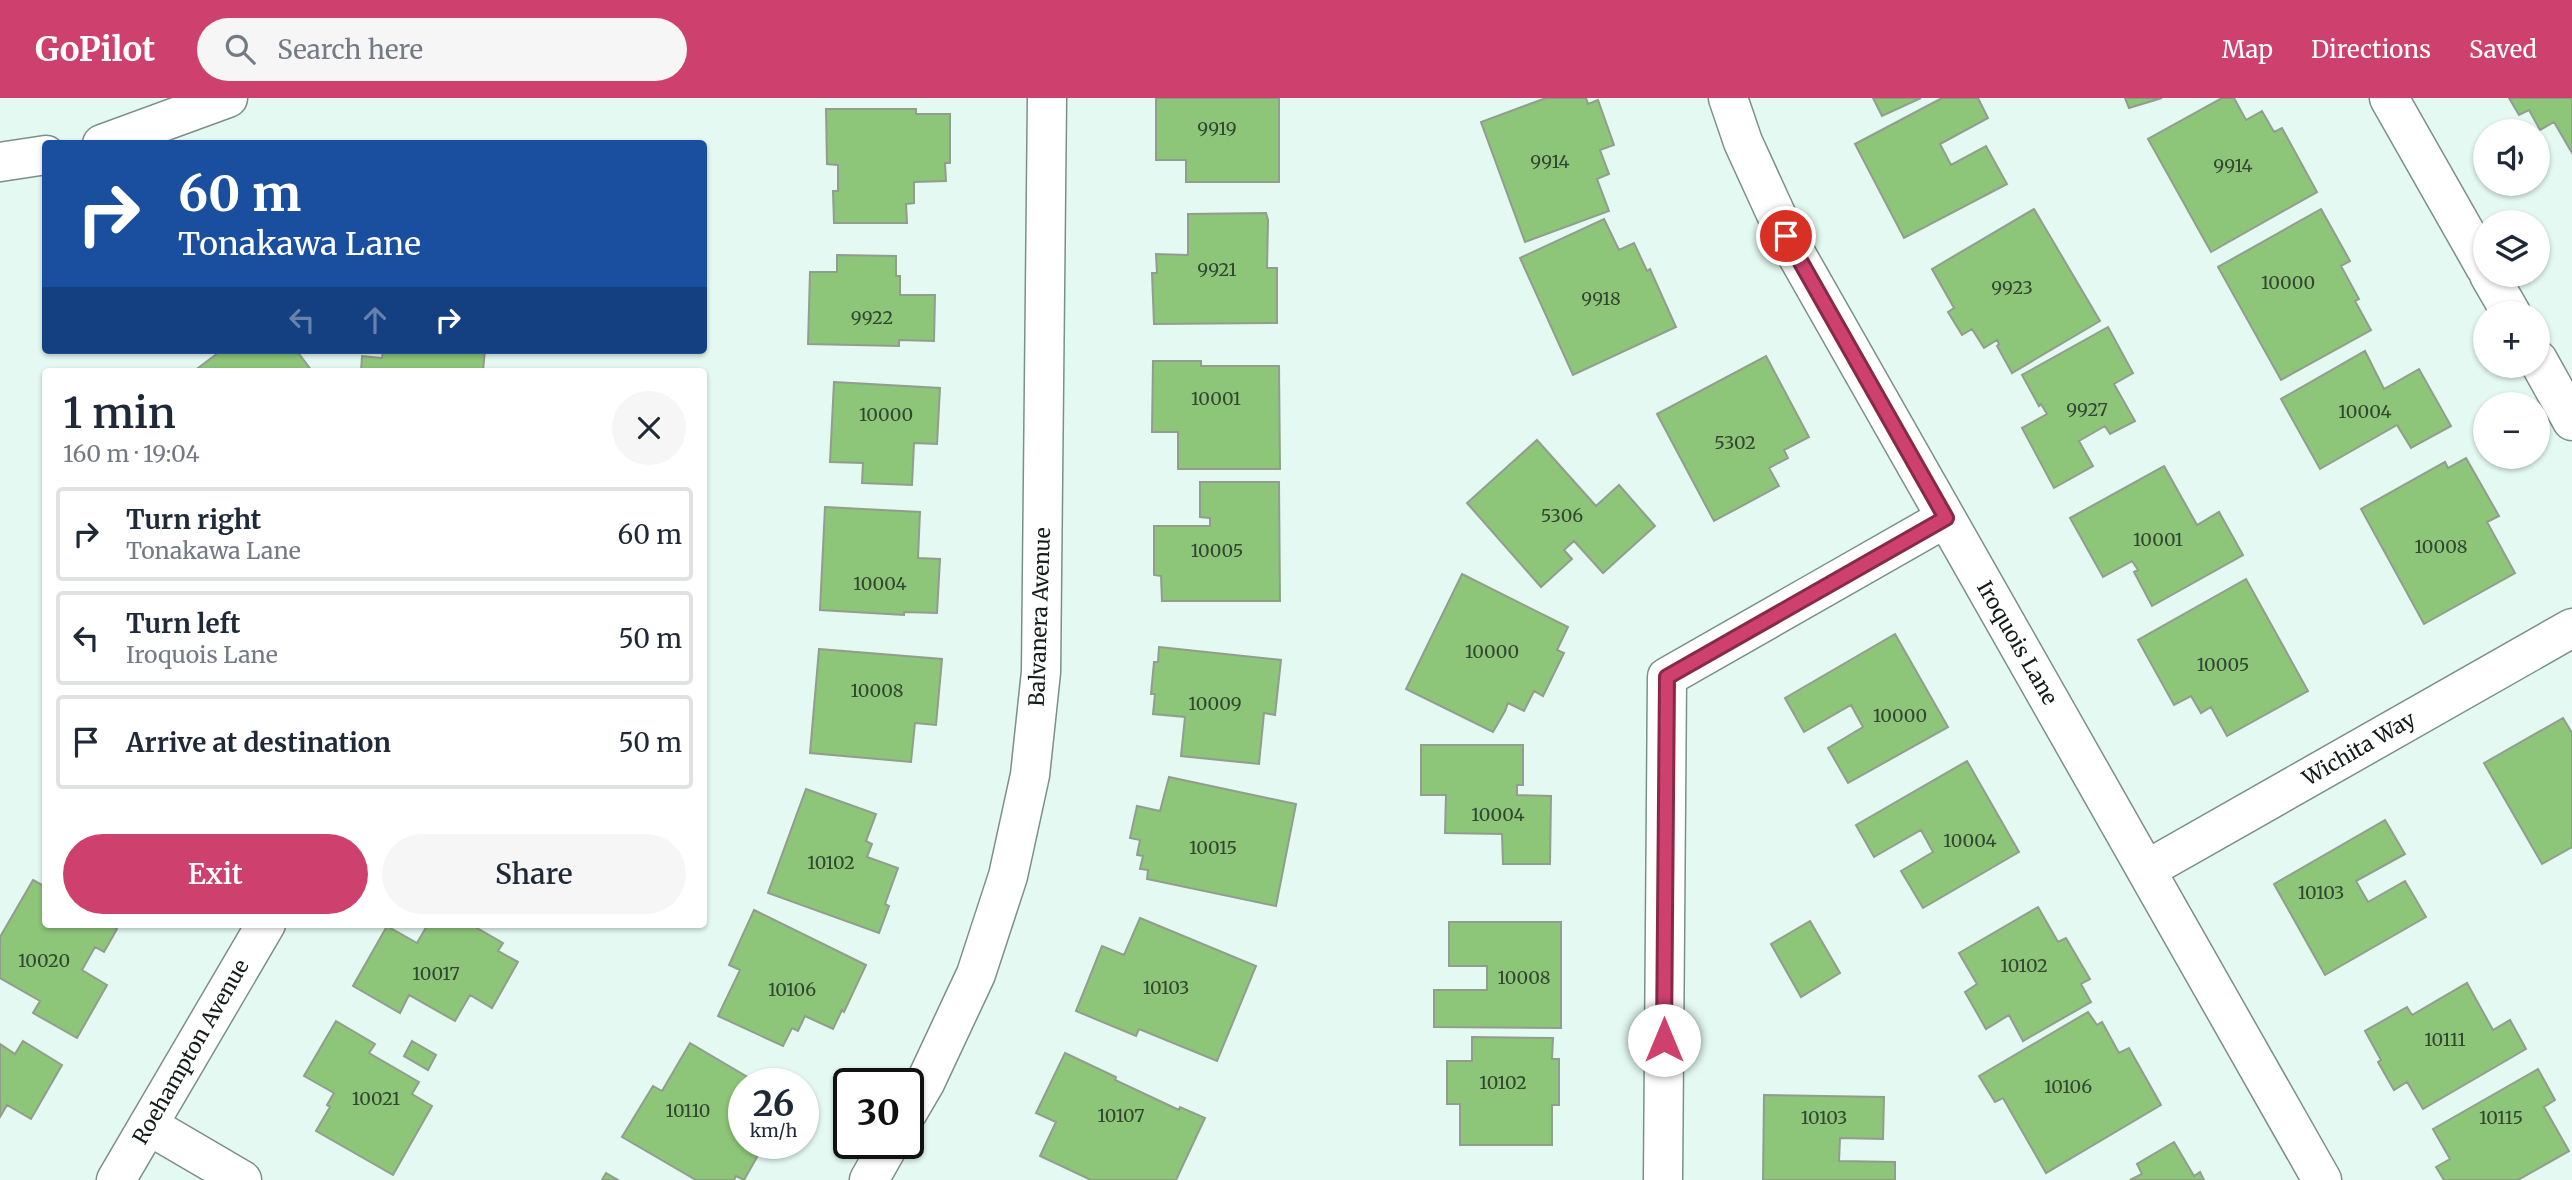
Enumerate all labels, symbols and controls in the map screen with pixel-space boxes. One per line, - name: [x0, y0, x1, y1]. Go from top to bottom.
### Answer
- search box: [197, 18, 687, 81]
- text: GoPilot: [35, 29, 155, 70]
- icon: search: [221, 30, 259, 68]
- text: Search here: [277, 33, 423, 66]
- text: Map: [2222, 34, 2273, 65]
- text: Directions: [2311, 34, 2431, 65]
- text: Saved: [2469, 34, 2537, 65]
- house number: 9919: [1197, 117, 1237, 140]
- map controls: [2473, 119, 2550, 469]
- button: sound: [2473, 119, 2550, 196]
- house number: 9914: [1530, 150, 1570, 173]
- house number: 9914: [2213, 154, 2253, 177]
- text: 60 m: [178, 163, 301, 224]
- icon: right: [63, 168, 154, 259]
- pin: [1756, 206, 1816, 266]
- button: layers: [2473, 210, 2550, 287]
- icon: arrive: [1767, 217, 1805, 255]
- text: Tonakawa Lane: [178, 224, 421, 264]
- house number: 9921: [1197, 258, 1237, 281]
- house number: 10000: [2261, 271, 2315, 294]
- house number: 9923: [1991, 276, 2033, 299]
- house number: 9918: [1581, 287, 1621, 310]
- icon: left: [283, 301, 321, 339]
- icon: ahead: [356, 301, 394, 339]
- icon: right: [429, 301, 467, 339]
- button: +: [2473, 301, 2550, 378]
- house number: 9922: [851, 306, 893, 329]
- text: 1 min: [63, 387, 176, 439]
- house number: 10001: [1191, 387, 1241, 410]
- button: close: [612, 391, 686, 465]
- button: −: [2473, 392, 2550, 469]
- house number: 9927: [2066, 398, 2108, 421]
- house number: 10004: [2338, 400, 2392, 423]
- house number: 10000: [859, 403, 913, 426]
- house number: 5302: [1714, 431, 1756, 454]
- text: 160 m · 19:04: [63, 439, 200, 468]
- text: Turn right: [126, 503, 261, 536]
- house number: 5306: [1541, 504, 1583, 527]
- icon: right: [67, 515, 105, 553]
- text: 60 m: [618, 518, 682, 551]
- street label: Balvanera Avenue: [1023, 527, 1056, 707]
- house number: 10001: [2133, 528, 2183, 551]
- house number: 10008: [2414, 535, 2468, 558]
- text: Tonakawa Lane: [126, 536, 301, 565]
- house number: 10005: [1191, 539, 1243, 562]
- house number: 10004: [853, 572, 907, 595]
- street label: Iroquois Lane: [1971, 576, 2064, 710]
- text: Turn left: [126, 607, 240, 640]
- icon: left: [67, 619, 105, 657]
- text: 50 m: [618, 622, 682, 655]
- text: Iroquois Lane: [126, 640, 278, 669]
- house number: 10000: [1465, 640, 1519, 663]
- house number: 10005: [2197, 653, 2249, 676]
- house number: 10008: [850, 679, 904, 702]
- house number: 10009: [1188, 692, 1242, 715]
- house number: 10000: [1873, 704, 1927, 727]
- street label: Wichita Way: [2297, 705, 2421, 792]
- icon: arrive: [67, 723, 105, 761]
- text: Arrive at destination: [126, 726, 391, 759]
- text: 50 m: [618, 726, 682, 759]
- house number: 10004: [1471, 803, 1525, 826]
- house number: 10004: [1943, 829, 1997, 852]
- button: Exit: [63, 834, 368, 914]
- button: Share: [382, 834, 686, 914]
- house number: 10015: [1189, 836, 1237, 859]
- house number: 10102: [807, 851, 855, 874]
- house number: 10103: [2298, 881, 2344, 904]
- house number: 10020: [18, 949, 70, 972]
- street label: Roehampton Avenue: [127, 954, 255, 1149]
- house number: 10102: [2000, 954, 2048, 977]
- house number: 10017: [412, 962, 460, 985]
- house number: 10008: [1497, 966, 1551, 989]
- house number: 10103: [1143, 976, 1189, 999]
- house number: 10106: [768, 978, 816, 1001]
- position arrow: [1627, 1003, 1701, 1077]
- house number: 10111: [2424, 1028, 2466, 1051]
- speed limit sign: 30: [833, 1068, 924, 1159]
- house number: 10102: [1479, 1071, 1527, 1094]
- house number: 10106: [2044, 1075, 2092, 1098]
- text: 26: [753, 1082, 794, 1126]
- house number: 10021: [352, 1087, 400, 1110]
- house number: 10110: [666, 1099, 710, 1122]
- house number: 10107: [1097, 1104, 1145, 1127]
- house number: 10103: [1801, 1106, 1847, 1129]
- house number: 10115: [2479, 1106, 2523, 1129]
- text: km/h: [750, 1119, 797, 1142]

